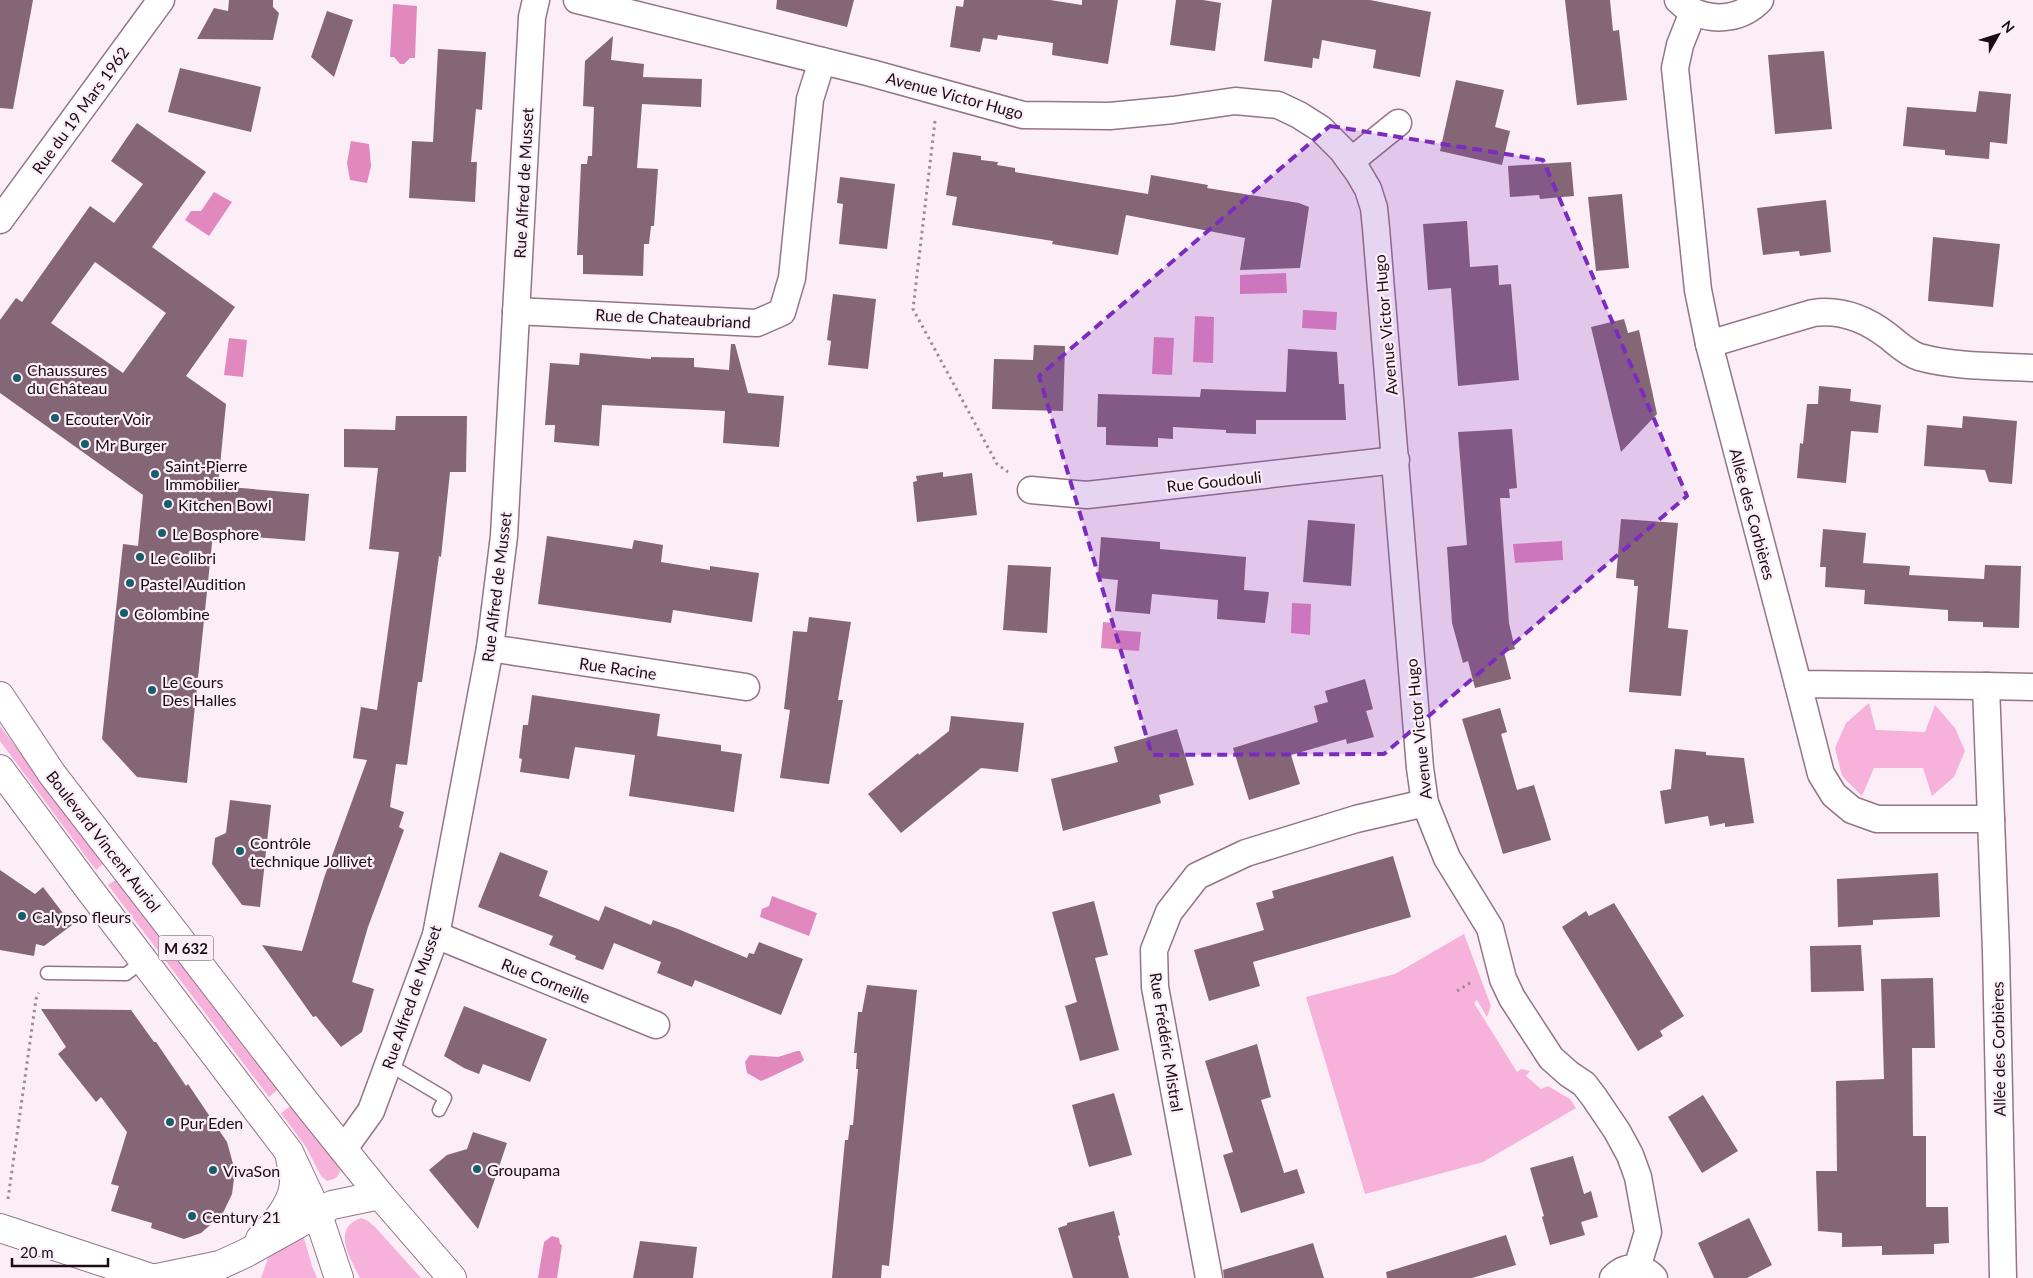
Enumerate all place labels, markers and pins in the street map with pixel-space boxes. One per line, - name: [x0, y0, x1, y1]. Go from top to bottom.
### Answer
- place label: Chaussures du Château: [27, 360, 107, 397]
- marker: Chaussures du Château: [11, 372, 23, 384]
- place label: Ecouter Voir: [65, 409, 151, 428]
- marker: Ecouter Voir: [49, 412, 61, 424]
- place label: Mr Burger: [95, 435, 167, 454]
- marker: Mr Burger: [79, 438, 91, 450]
- place label: Saint-Pierre Immobilier: [165, 456, 247, 493]
- marker: Saint-Pierre Immobilier: [149, 468, 161, 480]
- place label: Kitchen Bowl: [178, 495, 272, 514]
- marker: Kitchen Bowl: [162, 498, 174, 510]
- place label: Le Bosphore: [172, 524, 259, 543]
- marker: Le Bosphore: [156, 527, 168, 539]
- place label: Le Colibri: [150, 548, 216, 567]
- marker: Le Colibri: [134, 551, 146, 563]
- place label: Pastel Audition: [140, 574, 246, 593]
- marker: Pastel Audition: [124, 577, 136, 589]
- place label: Colombine: [134, 604, 210, 623]
- marker: Colombine: [118, 607, 130, 619]
- place label: Le Cours Des Halles: [162, 672, 236, 709]
- marker: Le Cours Des Halles: [146, 684, 158, 696]
- place label: Contrôle technique Jollivet: [250, 833, 373, 870]
- marker: Contrôle technique Jollivet: [234, 845, 246, 857]
- place label: Calypso fleurs: [32, 907, 131, 926]
- marker: Calypso fleurs: [16, 910, 28, 922]
- place label: Pur Eden: [180, 1113, 243, 1132]
- marker: Pur Eden: [164, 1116, 176, 1128]
- place label: Groupama: [487, 1160, 560, 1179]
- place label: VivaSon: [223, 1161, 280, 1180]
- marker: Groupama: [471, 1163, 483, 1175]
- marker: VivaSon: [207, 1164, 219, 1176]
- place label: Century 21: [202, 1207, 281, 1226]
- marker: Century 21: [186, 1210, 198, 1222]

